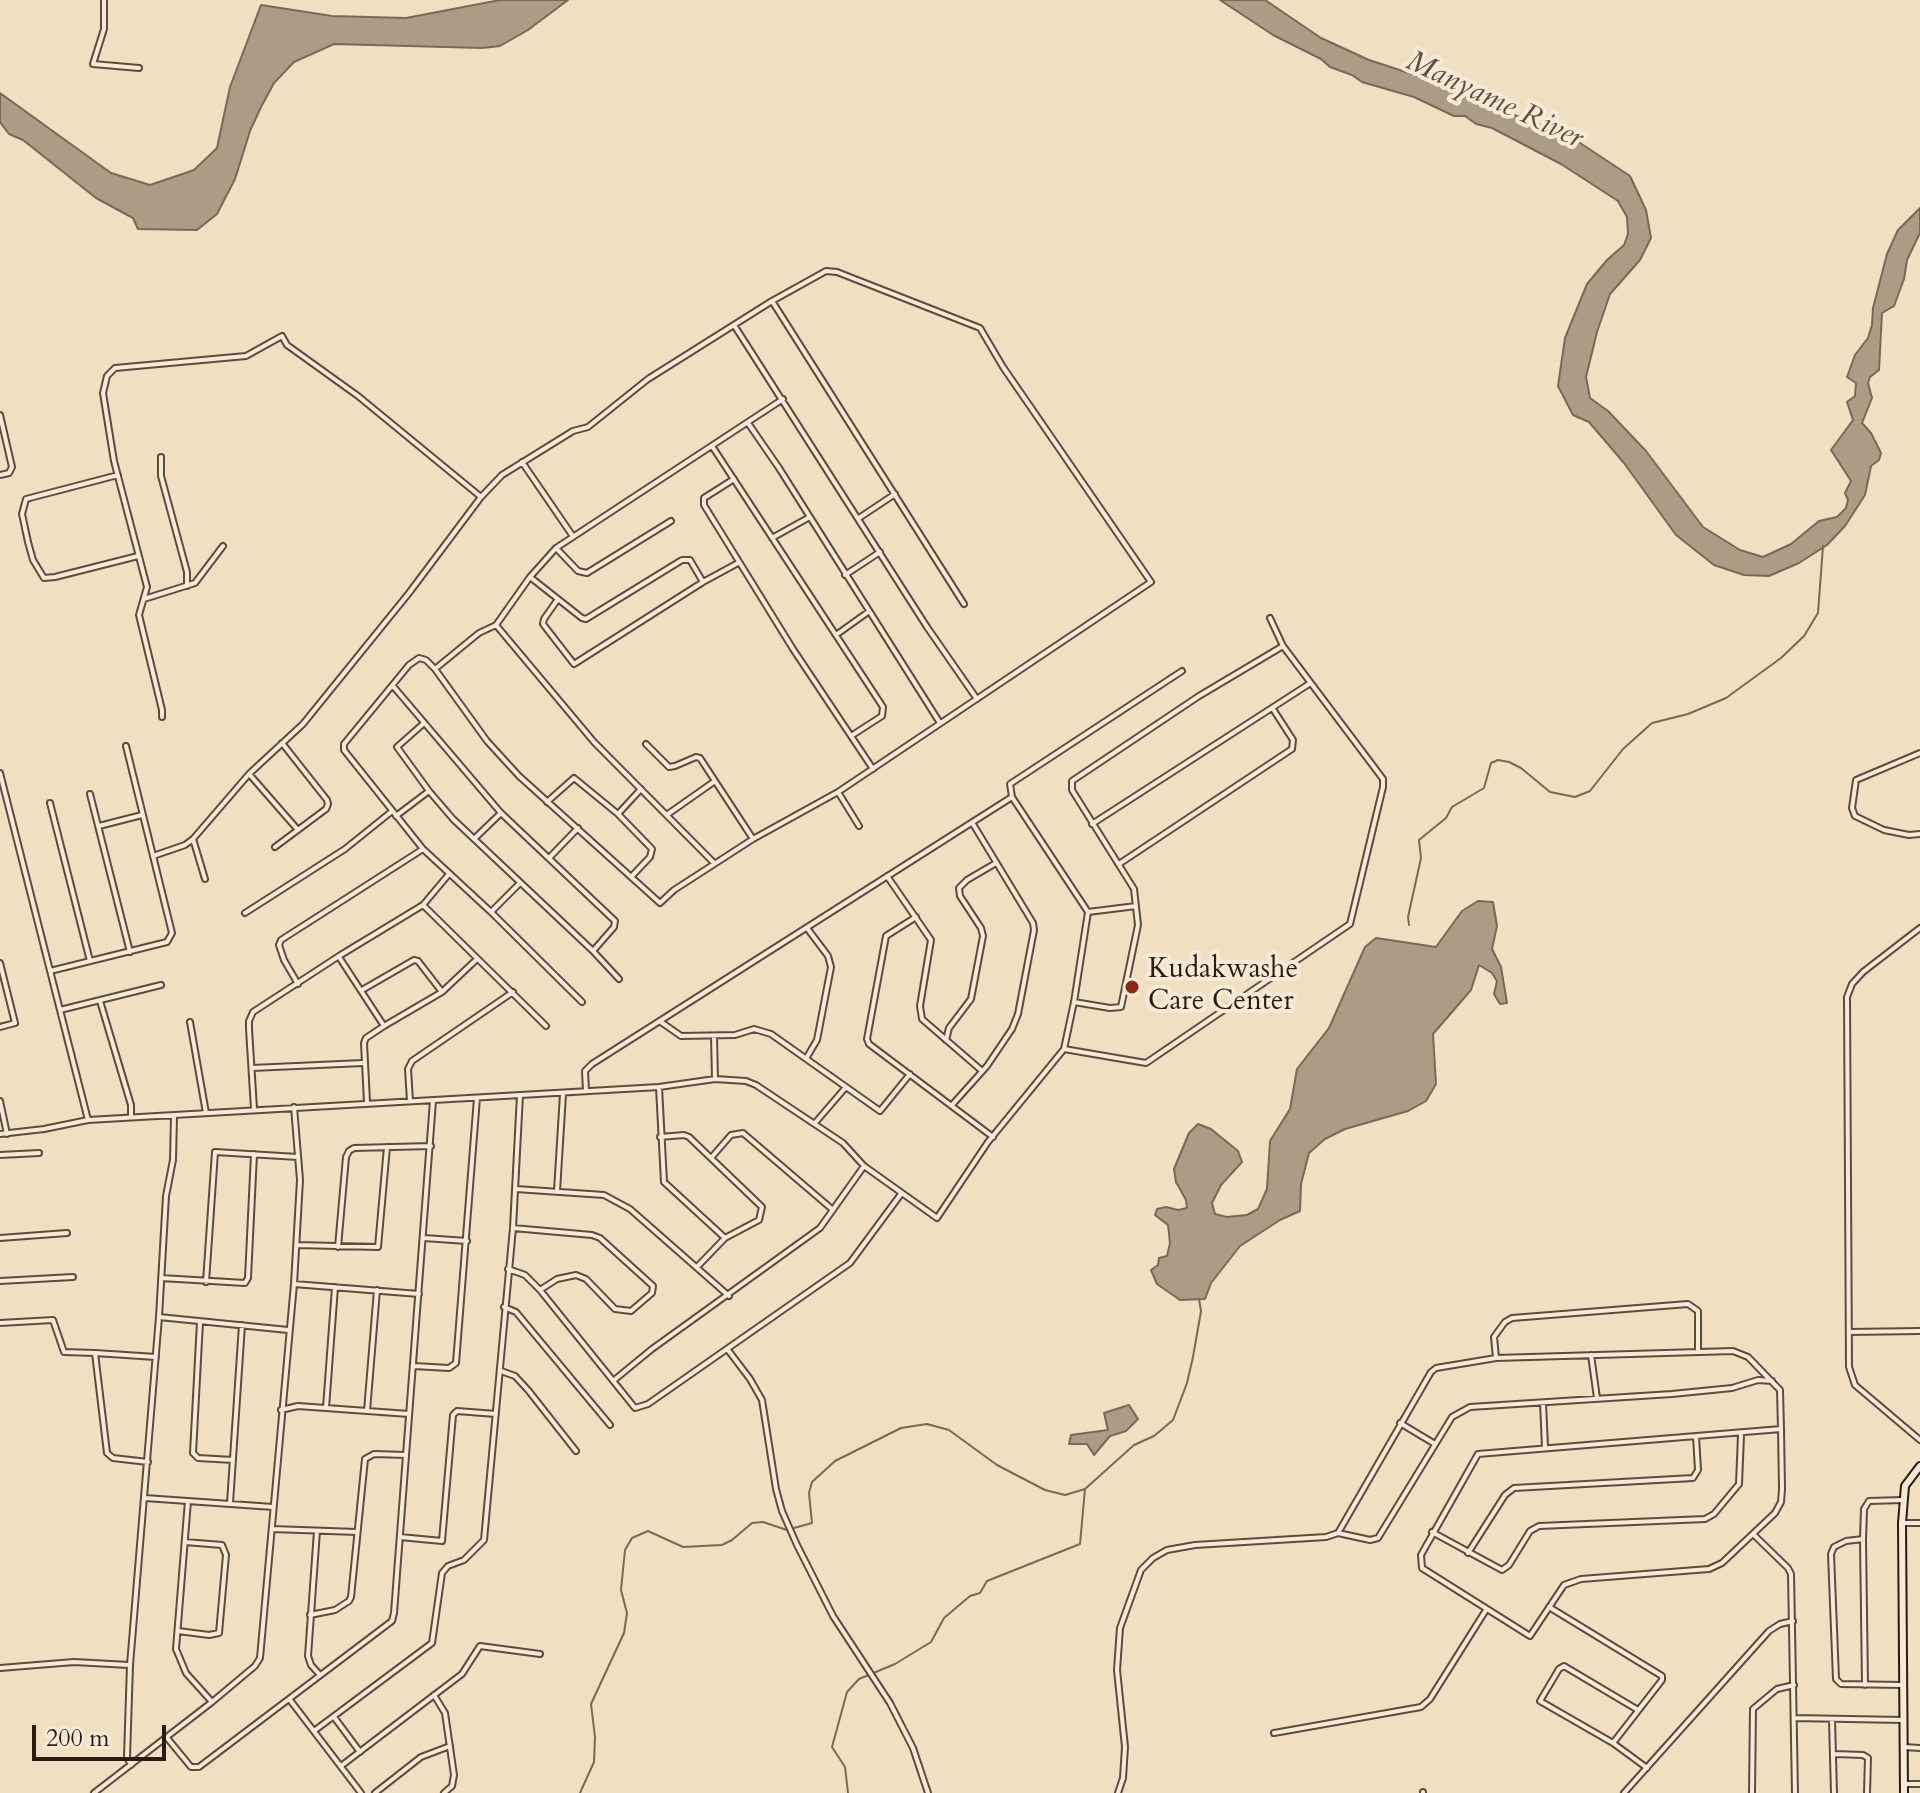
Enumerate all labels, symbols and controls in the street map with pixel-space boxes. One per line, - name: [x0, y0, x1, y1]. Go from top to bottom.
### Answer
- water label: Manyame River: [1400, 44, 1588, 158]
- place label: Kudakwashe Care Center: [1148, 954, 1298, 1020]
- marker: Kudakwashe Care Center: [1123, 978, 1141, 996]
- scale bar: [36, 1709, 170, 1759]
- text: 200 m: [46, 1722, 110, 1755]

